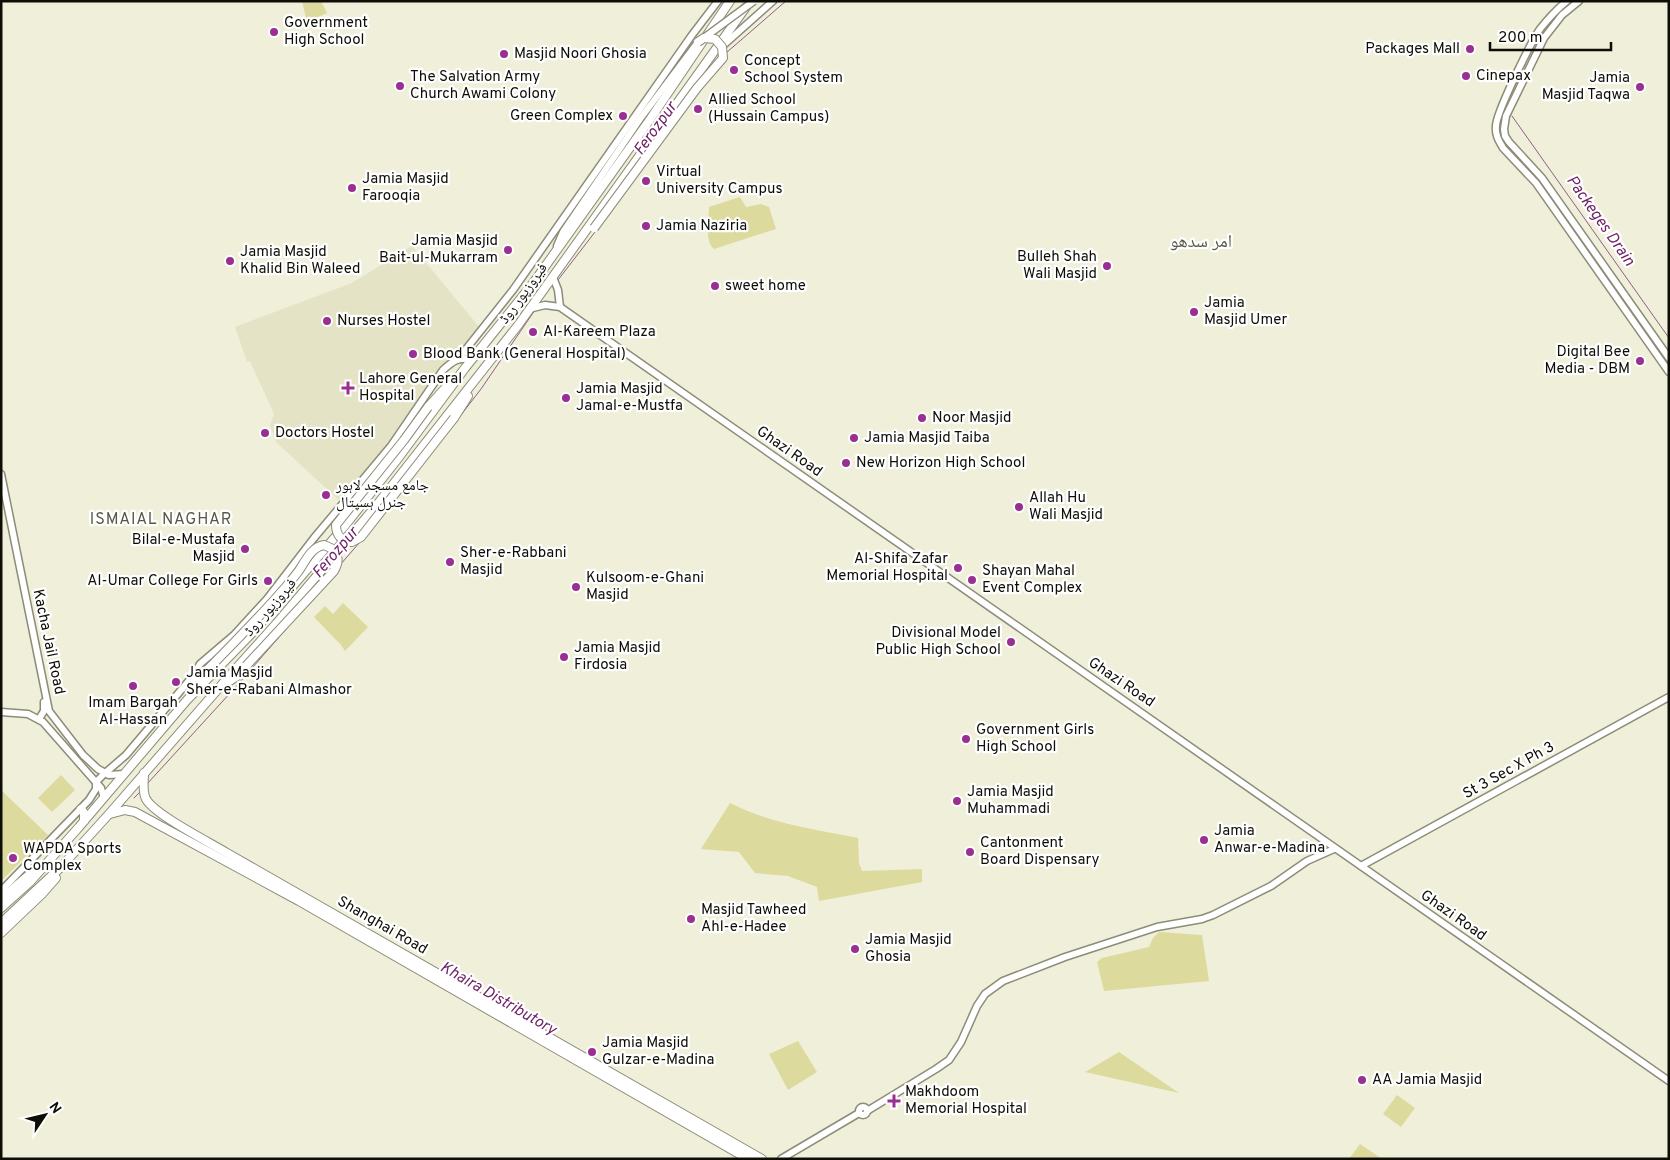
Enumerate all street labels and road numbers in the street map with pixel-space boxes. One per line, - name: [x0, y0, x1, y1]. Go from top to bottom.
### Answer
- street label: فیروزپور روڈ: [495, 260, 553, 328]
- street label: Ghazi Road: [752, 422, 826, 482]
- street label: فیروزپور روڈ: [241, 575, 301, 641]
- street label: Kacha Jail Road: [28, 588, 68, 696]
- street label: Ghazi Road: [1084, 654, 1158, 712]
- street label: St 3 Sec X Ph 3: [1460, 738, 1558, 804]
- street label: Ghazi Road: [1416, 886, 1490, 946]
- street label: Shanghai Road: [333, 892, 431, 960]

